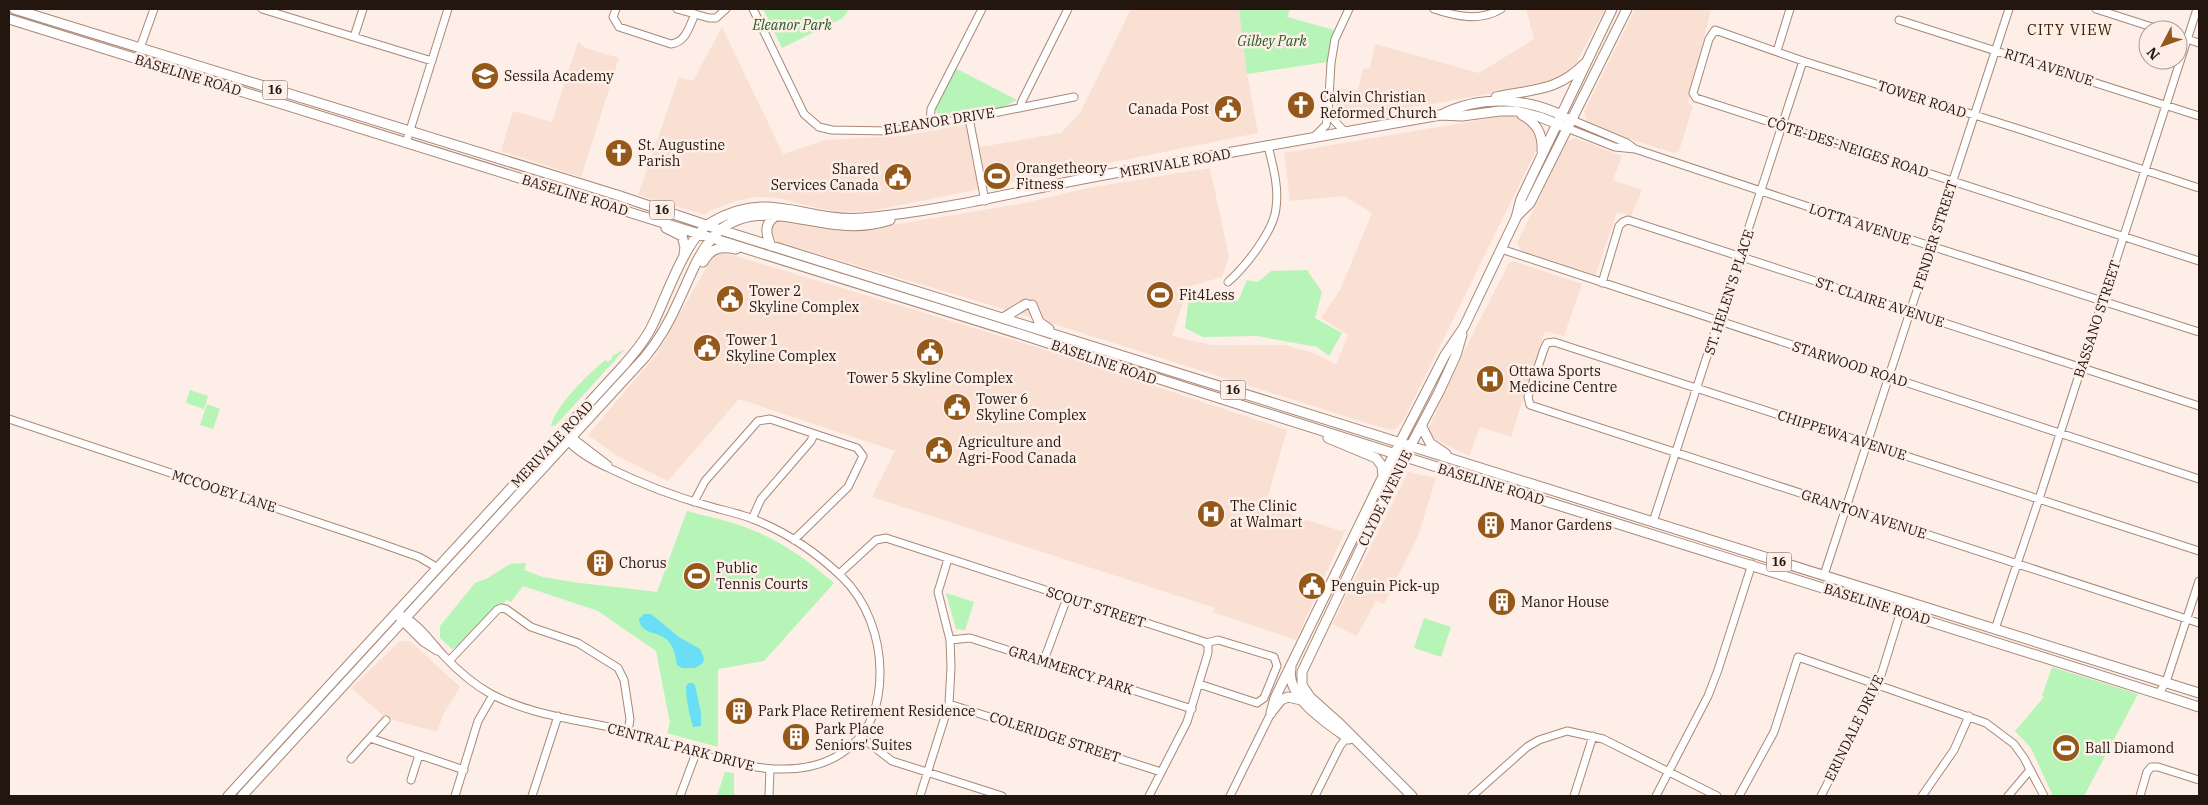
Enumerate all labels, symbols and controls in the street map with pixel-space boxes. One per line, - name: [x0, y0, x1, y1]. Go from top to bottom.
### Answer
- park label: Eleanor Park: [751, 16, 832, 34]
- district label: CITY VIEW: [2027, 20, 2113, 39]
- north arrow: [2138, 20, 2188, 70]
- park label: Gilbey Park: [1237, 32, 1307, 50]
- text: N: [2143, 43, 2164, 64]
- street label: RITA AVENUE: [2002, 44, 2096, 90]
- street label: BASELINE ROAD: [132, 50, 244, 100]
- school or university icon: Sessila Academy: [470, 61, 500, 91]
- place label: Sessila Academy: [504, 67, 614, 85]
- street label: TOWER ROAD: [1875, 76, 1969, 122]
- road number: 16: [262, 80, 288, 100]
- place label: Calvin Christian Reformed Church: [1320, 88, 1437, 122]
- church icon: Calvin Christian Reformed Church: [1286, 90, 1316, 120]
- public building icon: Canada Post: [1213, 94, 1243, 124]
- place label: Canada Post: [1128, 100, 1209, 118]
- street label: ELEANOR DRIVE: [882, 103, 996, 139]
- street label: CÔTE-DES-NEIGES ROAD: [1765, 111, 1931, 182]
- place label: St. Augustine Parish: [638, 136, 725, 170]
- church icon: St. Augustine Parish: [604, 138, 634, 168]
- street label: MERIVALE ROAD: [1118, 144, 1232, 182]
- place label: Orangetheory Fitness: [1016, 159, 1108, 193]
- place label: Shared Services Canada: [771, 160, 879, 194]
- sports icon: Orangetheory Fitness: [982, 161, 1012, 191]
- public building icon: Shared Services Canada: [883, 162, 913, 192]
- street label: BASELINE ROAD: [519, 170, 631, 220]
- street label: PENDER STREET: [1909, 178, 1961, 292]
- street label: LOTTA AVENUE: [1807, 199, 1913, 249]
- road number: 16: [650, 200, 674, 220]
- street label: ST. HELEN'S PLACE: [1700, 227, 1758, 357]
- street label: BASSANO STREET: [2070, 258, 2124, 380]
- street label: ST. CLAIRE AVENUE: [1813, 273, 1947, 331]
- sports icon: Fit4Less: [1145, 280, 1175, 310]
- place label: Tower 2 Skyline Complex: [749, 282, 860, 316]
- public building icon: Tower 2 Skyline Complex: [715, 284, 745, 314]
- place label: Fit4Less: [1179, 286, 1235, 304]
- place label: Tower 1 Skyline Complex: [726, 331, 837, 365]
- public building icon: Tower 1 Skyline Complex: [692, 333, 722, 363]
- street label: BASELINE ROAD: [1049, 335, 1159, 389]
- public building icon: Tower 5 Skyline Complex: [915, 337, 945, 367]
- street label: STARWOOD ROAD: [1790, 337, 1910, 391]
- place label: Ottawa Sports Medicine Centre: [1509, 362, 1617, 396]
- hospital icon: Ottawa Sports Medicine Centre: [1475, 364, 1505, 394]
- place label: Tower 5 Skyline Complex: [847, 369, 1013, 387]
- road number: 16: [1220, 380, 1246, 400]
- place label: Tower 6 Skyline Complex: [976, 390, 1087, 424]
- public building icon: Tower 6 Skyline Complex: [942, 392, 972, 422]
- street label: MERIVALE ROAD: [507, 397, 597, 491]
- street label: CHIPPEWA AVENUE: [1775, 406, 1909, 464]
- place label: Agriculture and Agri-Food Canada: [958, 433, 1077, 467]
- public building icon: Agriculture and Agri-Food Canada: [924, 435, 954, 465]
- street label: CLYDE AVENUE: [1354, 447, 1416, 549]
- street label: BASELINE ROAD: [1435, 459, 1547, 509]
- street label: MCCOOEY LANE: [169, 466, 279, 516]
- street label: GRANTON AVENUE: [1799, 485, 1929, 543]
- place label: The Clinic at Walmart: [1230, 497, 1303, 531]
- hospital icon: The Clinic at Walmart: [1196, 499, 1226, 529]
- building icon: Manor Gardens: [1476, 510, 1506, 540]
- place label: Manor Gardens: [1510, 516, 1612, 534]
- building icon: Chorus: [585, 548, 615, 578]
- road number: 16: [1766, 552, 1792, 572]
- place label: Chorus: [619, 554, 667, 572]
- place label: Public Tennis Courts: [716, 559, 808, 593]
- sports icon: Public Tennis Courts: [682, 561, 712, 591]
- public building icon: Penguin Pick-up: [1297, 571, 1327, 601]
- place label: Penguin Pick-up: [1331, 577, 1440, 595]
- street label: BASELINE ROAD: [1821, 579, 1933, 629]
- street label: SCOUT STREET: [1044, 582, 1148, 632]
- building icon: Manor House: [1487, 587, 1517, 617]
- place label: Manor House: [1521, 593, 1609, 611]
- street label: GRAMMERCY PARK: [1006, 641, 1136, 699]
- street label: ERINDALE DRIVE: [1820, 672, 1888, 784]
- building icon: Park Place Retirement Residence: [724, 696, 754, 726]
- place label: Park Place Retirement Residence: [758, 702, 975, 720]
- street label: COLERIDGE STREET: [987, 707, 1123, 767]
- street label: CENTRAL PARK DRIVE: [606, 719, 757, 775]
- place label: Park Place Seniors' Suites: [815, 720, 912, 754]
- building icon: Park Place Seniors' Suites: [781, 722, 811, 752]
- sports icon: Ball Diamond: [2051, 733, 2081, 763]
- place label: Ball Diamond: [2085, 739, 2175, 757]

